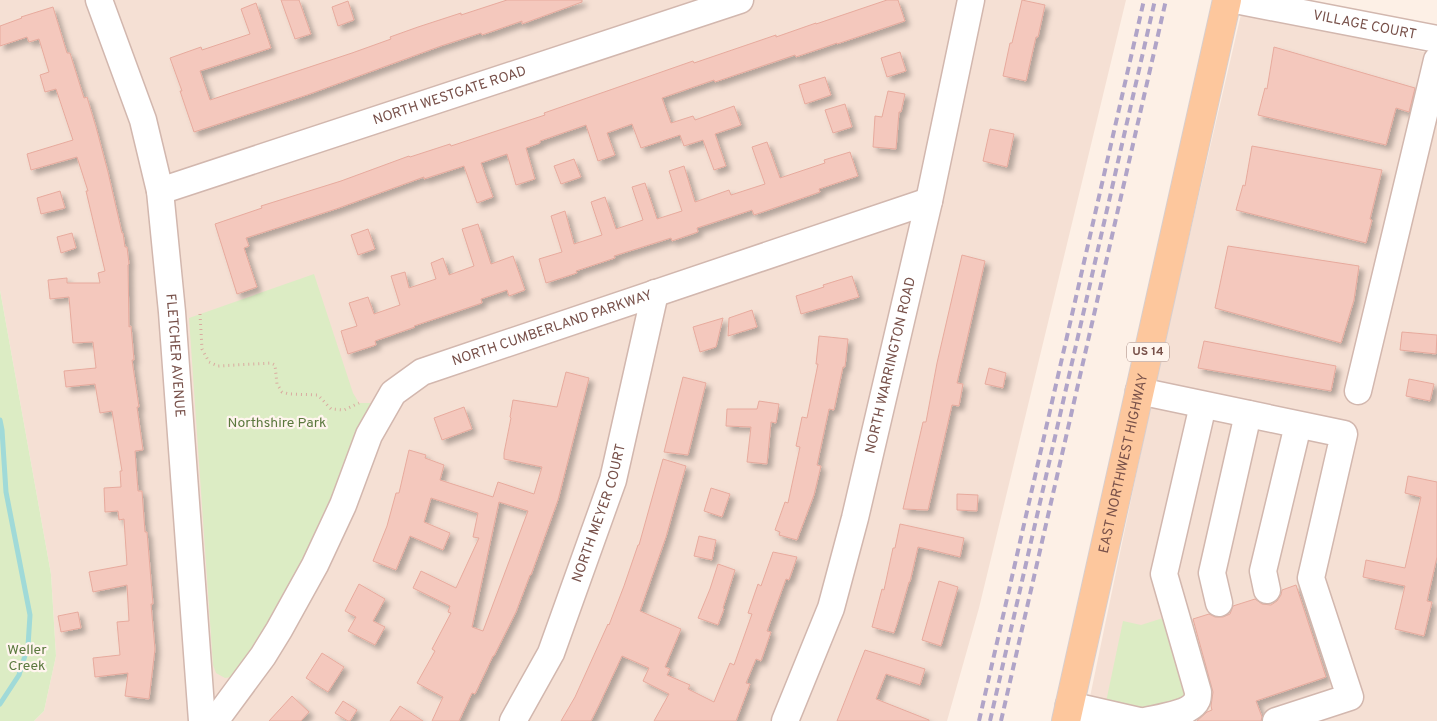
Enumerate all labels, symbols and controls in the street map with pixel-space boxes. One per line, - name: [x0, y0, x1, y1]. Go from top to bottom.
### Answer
- street label: VILLAGE COURT: [1311, 7, 1418, 43]
- street label: NORTH WESTGATE ROAD: [371, 62, 529, 129]
- street label: NORTH WARRINGTON ROAD: [862, 275, 919, 455]
- street label: NORTH CUMBERLAND PARKWAY: [450, 286, 655, 370]
- street label: FLETCHER AVENUE: [162, 293, 188, 418]
- road number: US 14: [1127, 342, 1169, 362]
- street label: EAST NORTHWEST HIGHWAY: [1095, 372, 1152, 555]
- park label: Northshire Park: [227, 415, 327, 432]
- street label: NORTH MEYER COURT: [568, 442, 629, 585]
- park label: Weller Creek: [7, 642, 47, 675]

